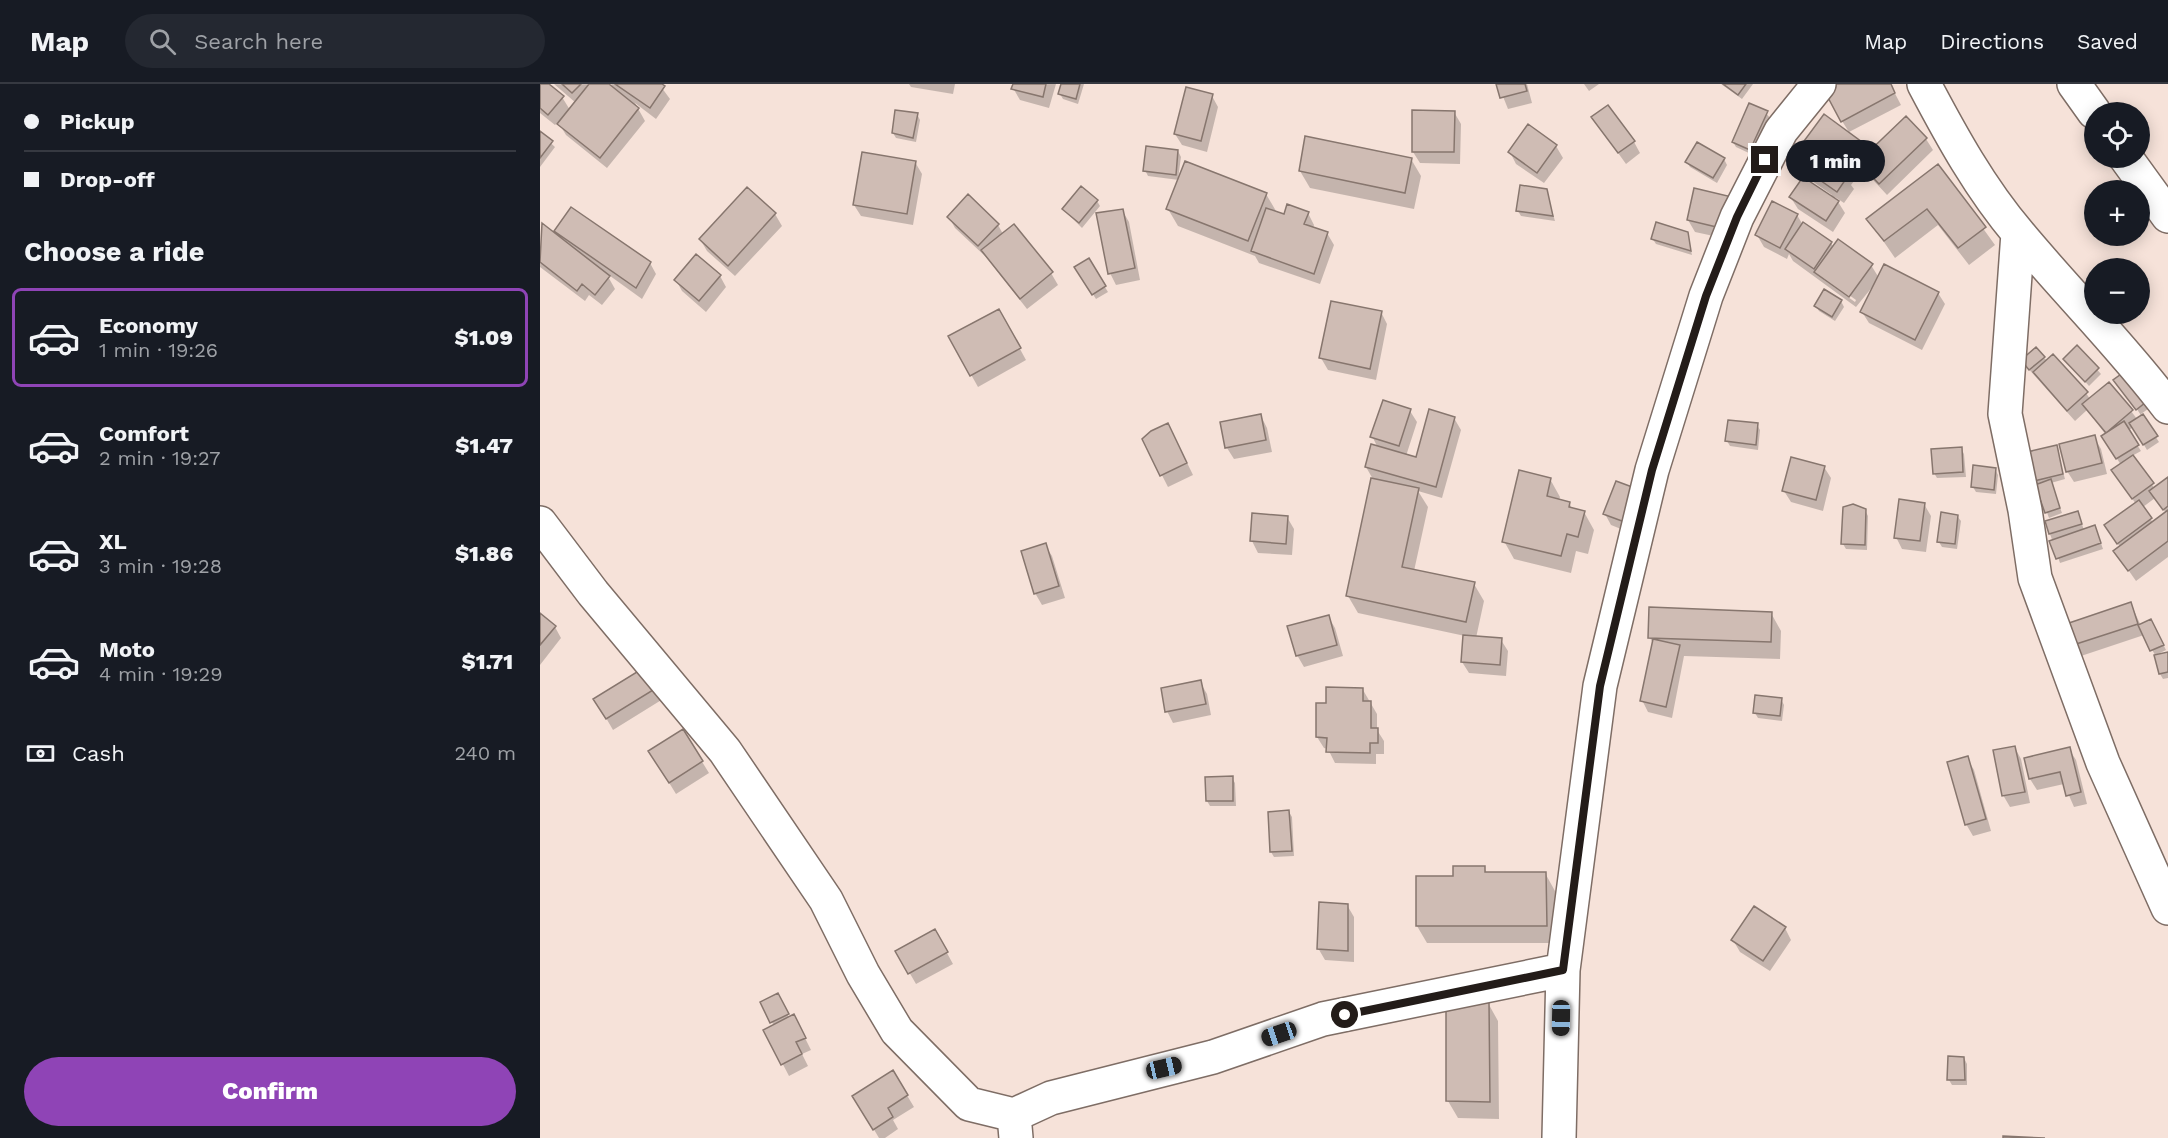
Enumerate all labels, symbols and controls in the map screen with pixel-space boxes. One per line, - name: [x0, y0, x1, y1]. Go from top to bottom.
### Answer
- search box: [125, 14, 545, 68]
- text: Map: [30, 25, 89, 58]
- icon: search: [146, 25, 179, 58]
- text: Search here: [194, 29, 323, 54]
- text: Map: [1864, 29, 1907, 54]
- text: Directions: [1940, 29, 2044, 54]
- text: Saved: [2077, 29, 2138, 54]
- map controls: [2084, 102, 2150, 324]
- button: locate: [2084, 102, 2150, 168]
- text: Pickup: [60, 109, 135, 134]
- callout: 1 min: [1786, 139, 1885, 181]
- route end: [1751, 146, 1778, 173]
- text: 1 min: [1810, 149, 1861, 173]
- text: Drop-off: [60, 167, 155, 192]
- button: +: [2084, 180, 2150, 246]
- text: Choose a ride: [24, 236, 204, 268]
- button: −: [2084, 258, 2150, 324]
- icon: car: [27, 311, 81, 365]
- text: Economy: [99, 313, 198, 338]
- text: $1.09: [455, 325, 513, 350]
- text: 1 min · 19:26: [99, 338, 218, 362]
- icon: car: [27, 419, 81, 473]
- text: Comfort: [99, 421, 189, 446]
- text: $1.47: [455, 433, 513, 458]
- text: 2 min · 19:27: [99, 446, 221, 470]
- icon: car: [27, 527, 81, 581]
- text: XL: [99, 529, 127, 554]
- text: $1.86: [455, 541, 513, 566]
- text: 3 min · 19:28: [99, 554, 222, 578]
- icon: car: [27, 635, 81, 689]
- text: Moto: [99, 637, 155, 662]
- text: $1.71: [461, 649, 513, 674]
- text: 4 min · 19:29: [99, 662, 223, 686]
- icon: cash: [24, 737, 57, 770]
- text: Cash: [72, 741, 125, 766]
- text: 240 m: [454, 741, 516, 765]
- car: [1552, 1000, 1570, 1036]
- route start: [1331, 1001, 1358, 1028]
- car: [1259, 1020, 1299, 1048]
- car: [1144, 1055, 1184, 1081]
- button: Confirm: [24, 1057, 516, 1126]

